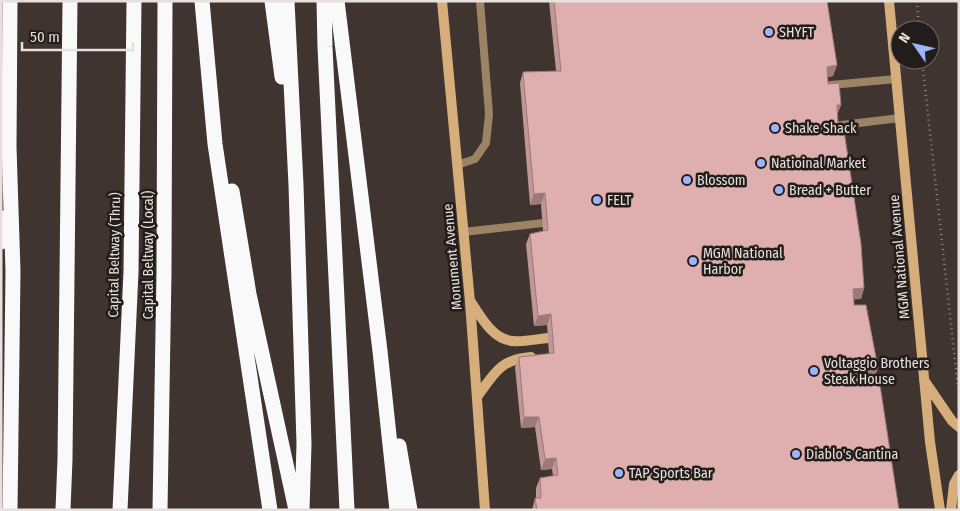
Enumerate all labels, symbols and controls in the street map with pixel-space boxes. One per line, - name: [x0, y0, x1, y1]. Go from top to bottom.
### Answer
- scale bar: [22, 20, 134, 52]
- north arrow: [890, 20, 940, 70]
- place label: SHYFT: [779, 24, 815, 41]
- marker: SHYFT: [763, 26, 775, 38]
- text: 50 m: [30, 28, 60, 46]
- text: N: [895, 30, 914, 46]
- place label: Shake Shack: [785, 120, 857, 137]
- marker: Shake Shack: [769, 122, 781, 134]
- place label: Natioinal Market: [771, 155, 866, 172]
- marker: Natioinal Market: [755, 157, 767, 169]
- place label: Blossom: [697, 172, 746, 189]
- marker: Blossom: [681, 174, 693, 186]
- place label: Bread + Butter: [789, 182, 871, 199]
- marker: Bread + Butter: [773, 184, 785, 196]
- street label: Capital Beltway (Local): [140, 191, 157, 319]
- street label: Capital Beltway (Thru): [105, 192, 124, 318]
- place label: FELT: [607, 192, 632, 209]
- marker: FELT: [591, 194, 603, 206]
- street label: MGM National Avenue: [886, 194, 913, 320]
- street label: Monument Avenue: [439, 203, 466, 311]
- place label: MGM National Harbor: [703, 245, 783, 278]
- marker: MGM National Harbor: [687, 255, 699, 267]
- place label: Voltaggio Brothers Steak House: [824, 355, 929, 388]
- marker: Voltaggio Brothers Steak House: [808, 365, 820, 377]
- place label: Diablo's Cantina: [806, 446, 898, 463]
- marker: Diablo's Cantina: [790, 448, 802, 460]
- place label: TAP Sports Bar: [629, 465, 713, 482]
- marker: TAP Sports Bar: [613, 467, 625, 479]

